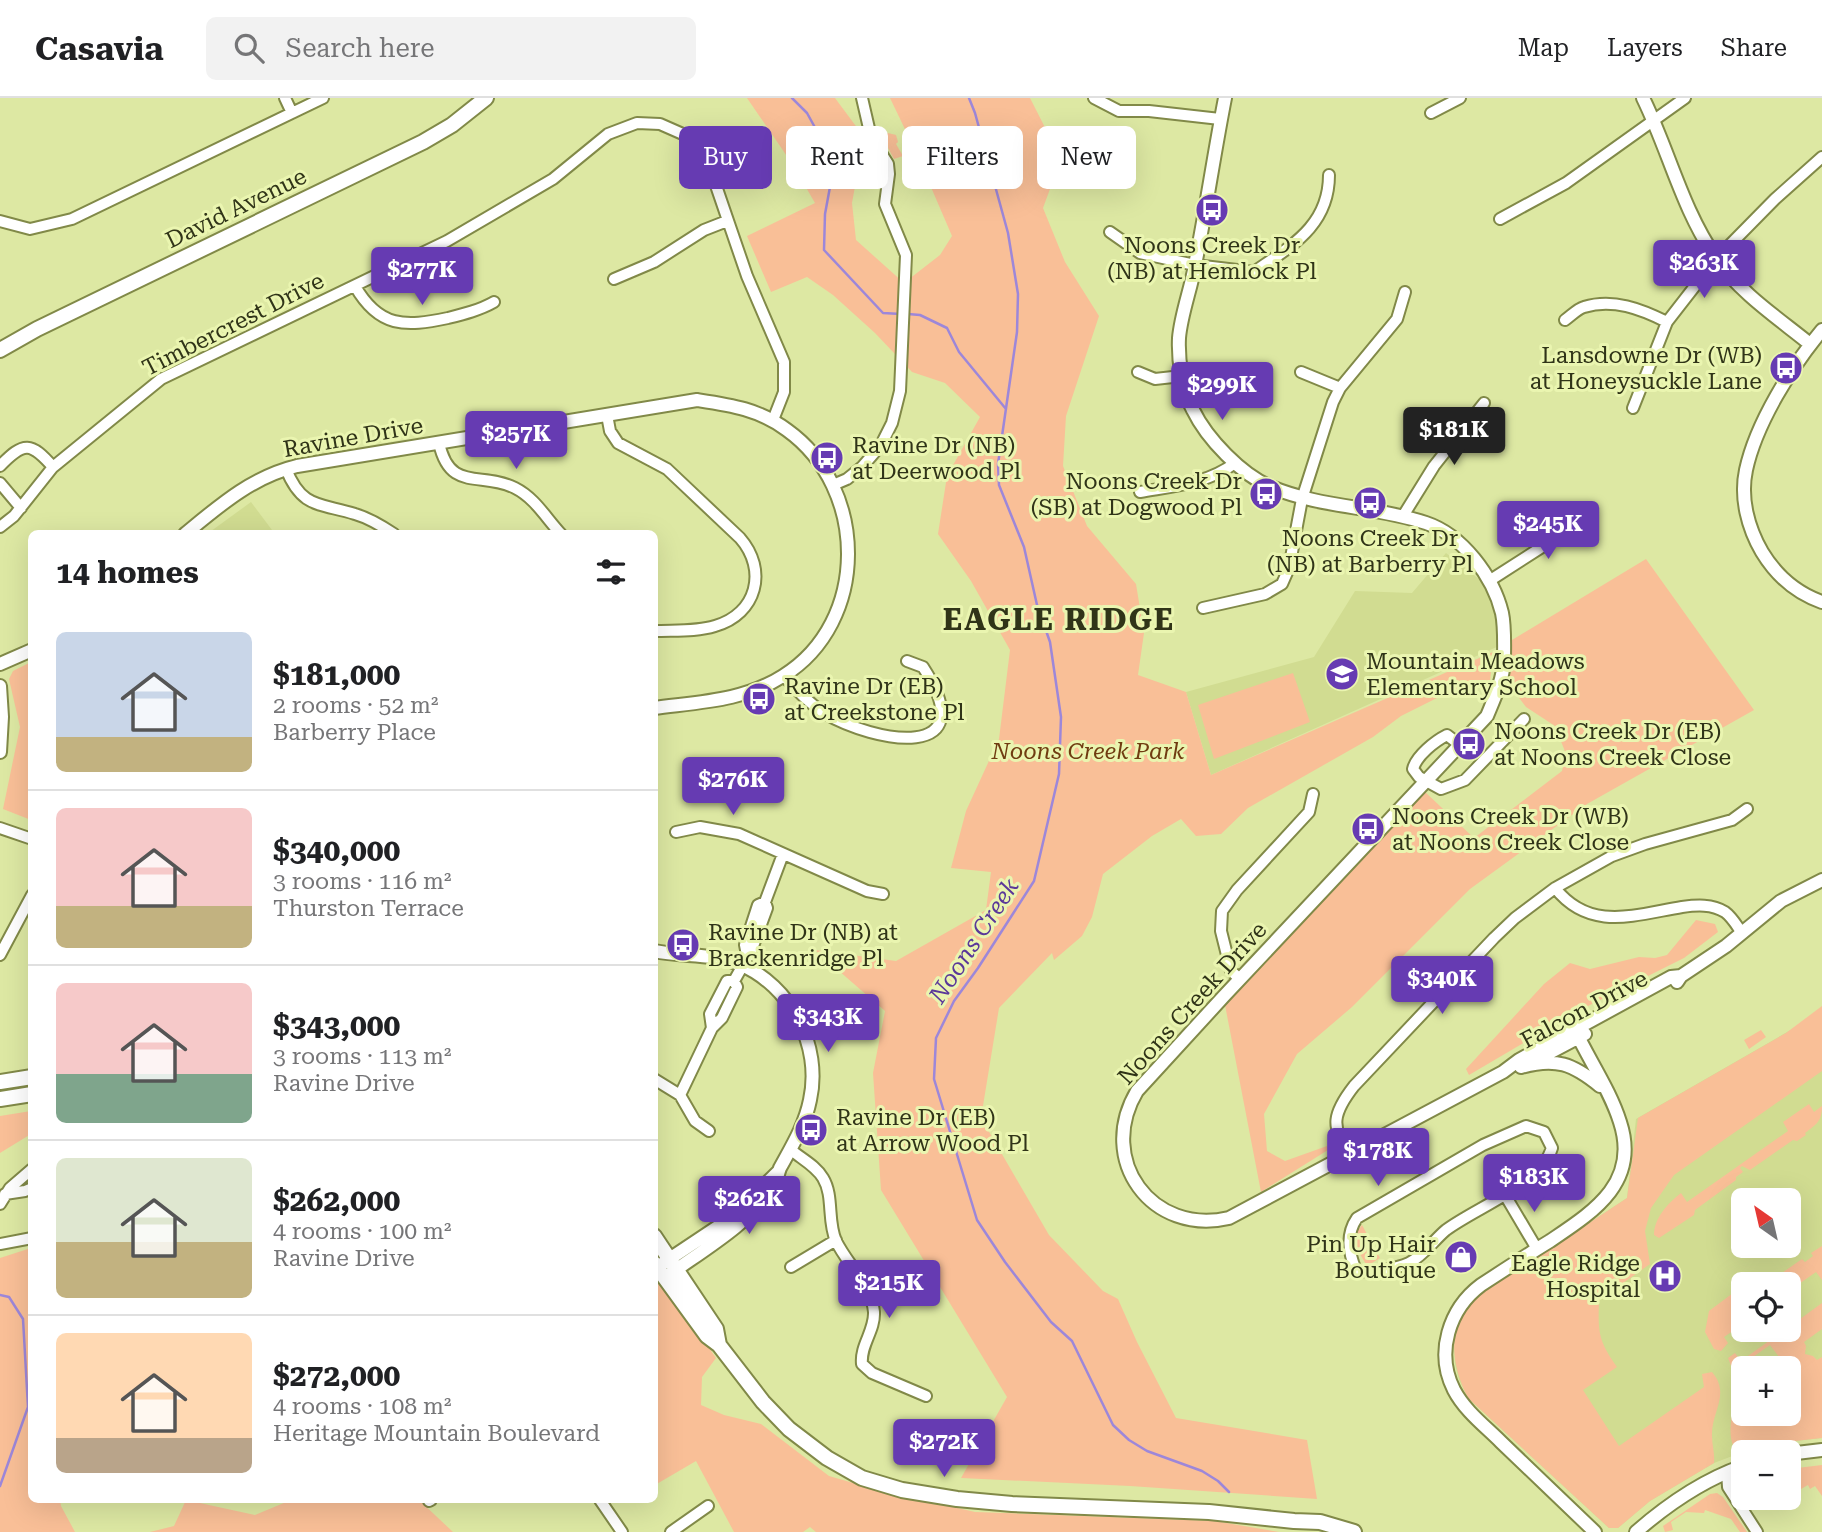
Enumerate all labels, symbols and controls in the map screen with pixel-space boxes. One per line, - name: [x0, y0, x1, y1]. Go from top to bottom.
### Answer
- search box: [206, 17, 696, 80]
- text: Casavia: [35, 29, 164, 68]
- icon: search: [230, 29, 268, 67]
- text: Search here: [286, 33, 434, 63]
- text: Map: [1518, 34, 1569, 62]
- text: Layers: [1607, 34, 1683, 62]
- text: Share: [1721, 34, 1787, 62]
- chip: Buy: [679, 126, 772, 189]
- chip: Rent: [786, 126, 888, 189]
- chip: Filters: [902, 126, 1023, 189]
- chip: New: [1037, 126, 1136, 189]
- street label: David Avenue: [161, 163, 311, 254]
- bus stop icon: Noons Creek Dr (NB) at Hemlock Pl: [1193, 191, 1231, 229]
- place label: Noons Creek Dr (NB) at Hemlock Pl: [1107, 232, 1317, 285]
- pin: $263K: [1655, 240, 1753, 300]
- pin: $277K: [373, 248, 471, 307]
- text: $263K: [1669, 249, 1739, 276]
- text: $277K: [387, 256, 457, 283]
- street label: Timbercrest Drive: [138, 267, 329, 382]
- place label: Lansdowne Dr (WB) at Honeysuckle Lane: [1530, 342, 1762, 395]
- bus stop icon: Lansdowne Dr (WB) at Honeysuckle Lane: [1767, 349, 1805, 387]
- pin: $299K: [1173, 362, 1271, 422]
- text: $299K: [1187, 371, 1257, 398]
- pin: $181K: [1405, 408, 1503, 467]
- street label: Ravine Drive: [281, 412, 425, 463]
- pin: $257K: [467, 412, 565, 471]
- text: $181K: [1419, 416, 1489, 443]
- text: $257K: [481, 420, 551, 447]
- place label: Ravine Dr (NB) at Deerwood Pl: [852, 432, 1021, 485]
- bus stop icon: Ravine Dr (NB) at Deerwood Pl: [808, 439, 846, 477]
- place label: Noons Creek Dr (SB) at Dogwood Pl: [1031, 468, 1242, 521]
- bus stop icon: Noons Creek Dr (SB) at Dogwood Pl: [1247, 475, 1285, 513]
- bus stop icon: Noons Creek Dr (NB) at Barberry Pl: [1351, 484, 1389, 522]
- pin: $245K: [1499, 502, 1597, 561]
- text: $245K: [1513, 510, 1583, 537]
- place label: Noons Creek Dr (NB) at Barberry Pl: [1267, 525, 1473, 578]
- icon: filters: [592, 553, 630, 591]
- text: 14 homes: [56, 555, 199, 590]
- district label: EAGLE RIDGE: [943, 602, 1175, 637]
- place label: Mountain Meadows Elementary School: [1366, 648, 1585, 701]
- school or university icon: Mountain Meadows Elementary School: [1323, 655, 1361, 693]
- text: $181,000: [273, 657, 400, 692]
- icon: home: [112, 660, 196, 744]
- place label: Ravine Dr (EB) at Creekstone Pl: [784, 673, 964, 726]
- bus stop icon: Ravine Dr (EB) at Creekstone Pl: [740, 680, 778, 718]
- text: 2 rooms · 52 m²: [273, 692, 439, 719]
- place label: Noons Creek Dr (EB) at Noons Creek Close: [1494, 718, 1731, 771]
- text: Barberry Place: [273, 719, 436, 746]
- bus stop icon: Noons Creek Dr (EB) at Noons Creek Close: [1450, 725, 1488, 763]
- park label: Noons Creek Park: [991, 738, 1185, 765]
- pin: $276K: [684, 758, 782, 817]
- text: $276K: [698, 766, 768, 793]
- place label: Noons Creek Dr (WB) at Noons Creek Close: [1392, 803, 1629, 856]
- bus stop icon: Noons Creek Dr (WB) at Noons Creek Close: [1349, 810, 1387, 848]
- text: $340,000: [273, 833, 400, 868]
- icon: home: [112, 836, 196, 920]
- text: 3 rooms · 116 m²: [273, 868, 451, 895]
- water label: Noons Creek: [923, 873, 1025, 1009]
- text: Thurston Terrace: [273, 895, 464, 922]
- street label: Noons Creek Drive: [1112, 916, 1272, 1090]
- place label: Ravine Dr (NB) at Brackenridge Pl: [708, 919, 898, 972]
- bus stop icon: Ravine Dr (NB) at Brackenridge Pl: [664, 926, 702, 964]
- pin: $340K: [1393, 956, 1491, 1016]
- text: $340K: [1407, 965, 1477, 992]
- street label: Falcon Drive: [1516, 965, 1652, 1054]
- pin: $343K: [779, 995, 877, 1054]
- text: $343K: [793, 1003, 863, 1030]
- text: $343,000: [273, 1008, 400, 1043]
- icon: home: [112, 1011, 196, 1095]
- text: 3 rooms · 113 m²: [273, 1043, 451, 1070]
- text: Ravine Drive: [273, 1070, 415, 1097]
- place label: Ravine Dr (EB) at Arrow Wood Pl: [836, 1104, 1029, 1157]
- bus stop icon: Ravine Dr (EB) at Arrow Wood Pl: [792, 1111, 830, 1149]
- pin: $178K: [1329, 1128, 1427, 1188]
- text: $178K: [1343, 1137, 1413, 1164]
- pin: $183K: [1485, 1154, 1583, 1214]
- text: $183K: [1499, 1163, 1569, 1190]
- pin: $262K: [700, 1176, 798, 1236]
- text: $262,000: [273, 1183, 400, 1218]
- text: $262K: [714, 1185, 784, 1212]
- icon: home: [112, 1186, 196, 1270]
- north arrow: [1731, 1188, 1801, 1258]
- map controls: [1731, 1188, 1801, 1510]
- text: 4 rooms · 100 m²: [273, 1218, 451, 1245]
- place label: Pin Up Hair Boutique: [1306, 1231, 1436, 1284]
- shop icon: Pin Up Hair Boutique: [1442, 1238, 1480, 1276]
- text: Ravine Drive: [273, 1245, 415, 1272]
- place label: Eagle Ridge Hospital: [1511, 1250, 1640, 1303]
- hospital icon: Eagle Ridge Hospital: [1646, 1257, 1684, 1295]
- pin: $215K: [840, 1260, 938, 1320]
- text: $215K: [854, 1269, 924, 1296]
- button: locate: [1731, 1272, 1801, 1342]
- button: +: [1731, 1356, 1801, 1426]
- text: $272,000: [273, 1358, 400, 1393]
- icon: home: [112, 1361, 196, 1445]
- text: 4 rooms · 108 m²: [273, 1393, 451, 1420]
- text: Heritage Mountain Boulevard: [273, 1420, 600, 1447]
- pin: $272K: [895, 1420, 993, 1479]
- text: $272K: [909, 1428, 979, 1455]
- button: −: [1731, 1440, 1801, 1510]

